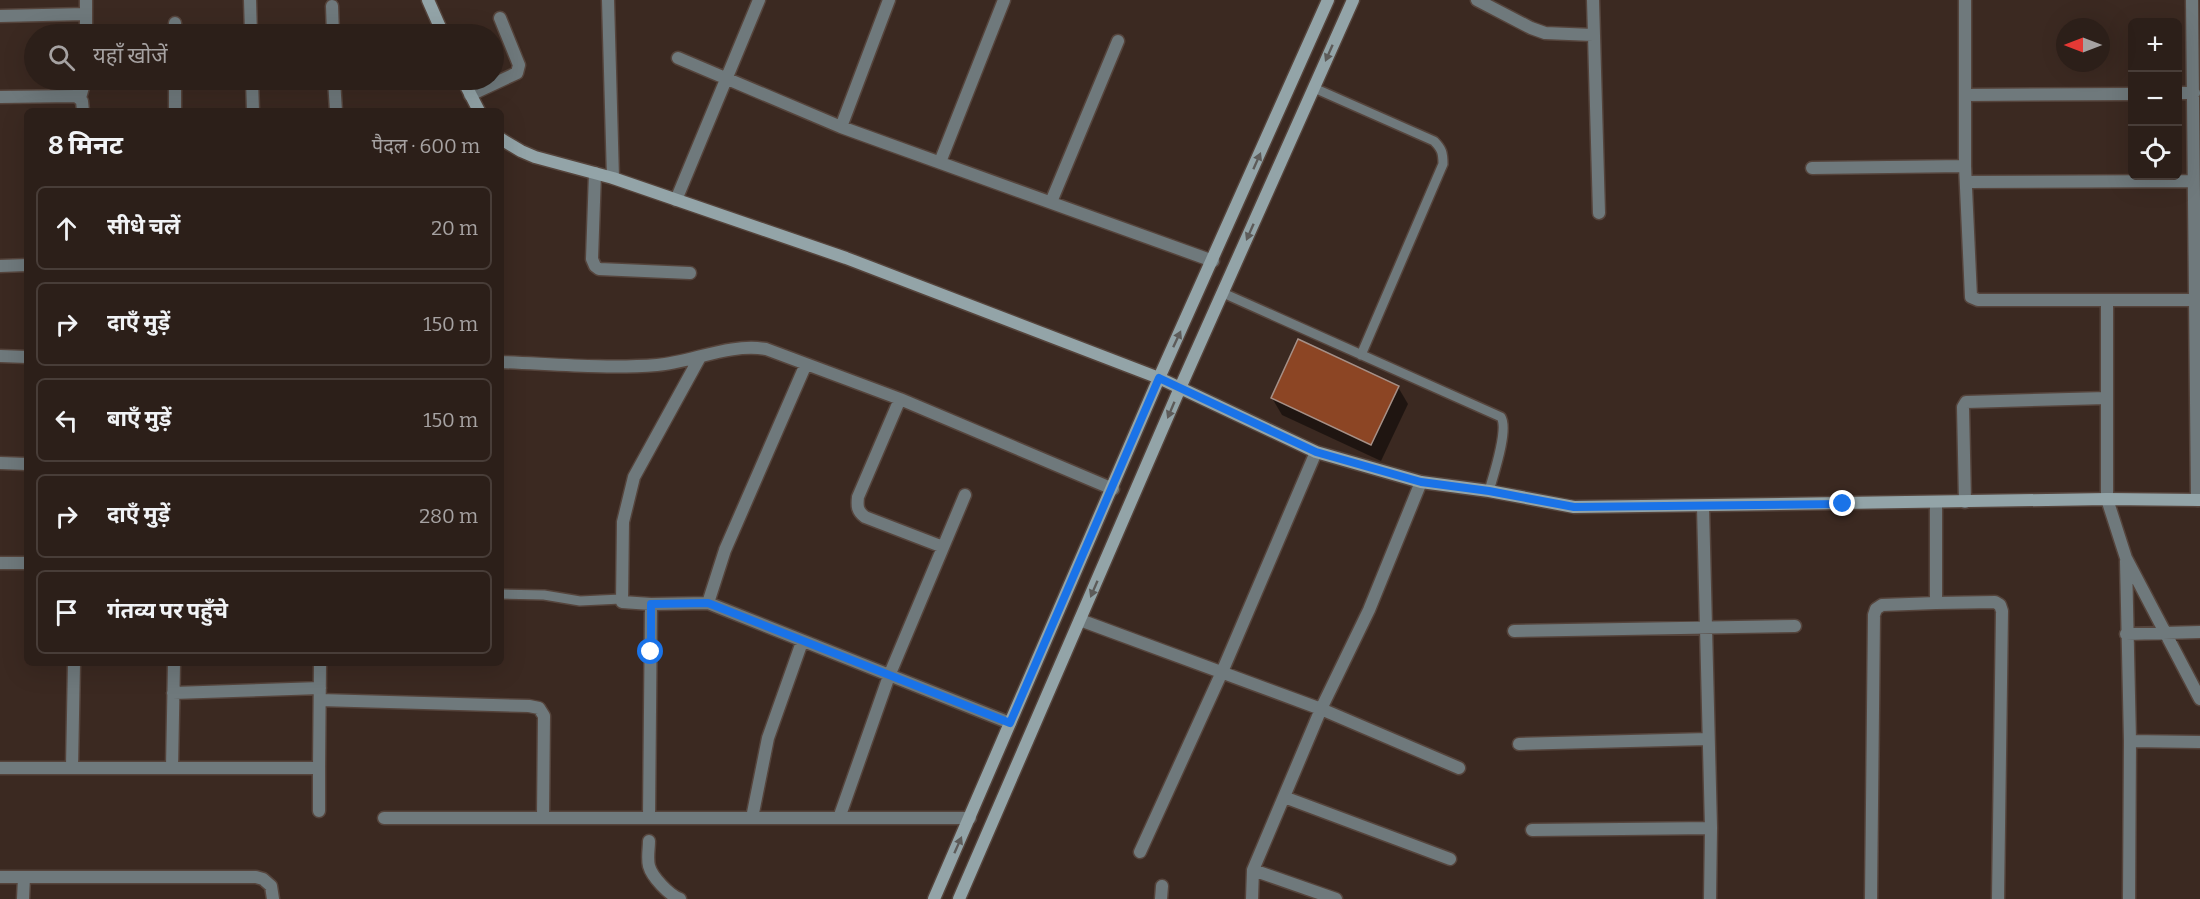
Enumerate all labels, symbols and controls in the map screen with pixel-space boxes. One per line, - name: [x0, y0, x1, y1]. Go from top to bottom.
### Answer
- north arrow: [2056, 18, 2110, 72]
- map controls: [2128, 18, 2182, 180]
- button: +: [2128, 18, 2182, 72]
- search box: [24, 24, 504, 90]
- icon: search: [45, 41, 78, 74]
- text: यहाँ खोजें: [93, 42, 168, 69]
- one-way arrow: [1325, 45, 1334, 62]
- button: −: [2128, 72, 2182, 126]
- button: locate: [2128, 126, 2182, 180]
- text: 8 मिनट: [48, 130, 123, 161]
- text: पैदल · 600 m: [372, 134, 480, 158]
- one-way arrow: [1253, 152, 1262, 170]
- icon: ahead: [50, 212, 83, 245]
- text: सीधे चलें: [107, 213, 180, 240]
- text: 20 m: [431, 216, 478, 240]
- one-way arrow: [1246, 223, 1255, 240]
- icon: right: [50, 308, 83, 341]
- text: दाएँ मुड़ें: [107, 309, 170, 336]
- text: 150 m: [423, 312, 478, 336]
- one-way arrow: [1172, 329, 1182, 347]
- one-way arrow: [1166, 401, 1175, 418]
- icon: left: [50, 404, 83, 437]
- text: बाएँ मुड़ें: [107, 405, 171, 432]
- text: 150 m: [423, 408, 478, 432]
- route end: [1829, 490, 1855, 516]
- icon: right: [50, 500, 83, 533]
- text: दाएँ मुड़ें: [107, 501, 170, 528]
- text: 280 m: [419, 504, 478, 528]
- one-way arrow: [1089, 580, 1098, 598]
- icon: arrive: [50, 596, 83, 629]
- text: गंतव्य पर पहुँचे: [107, 597, 228, 624]
- route start: [637, 638, 663, 664]
- one-way arrow: [953, 836, 963, 854]

